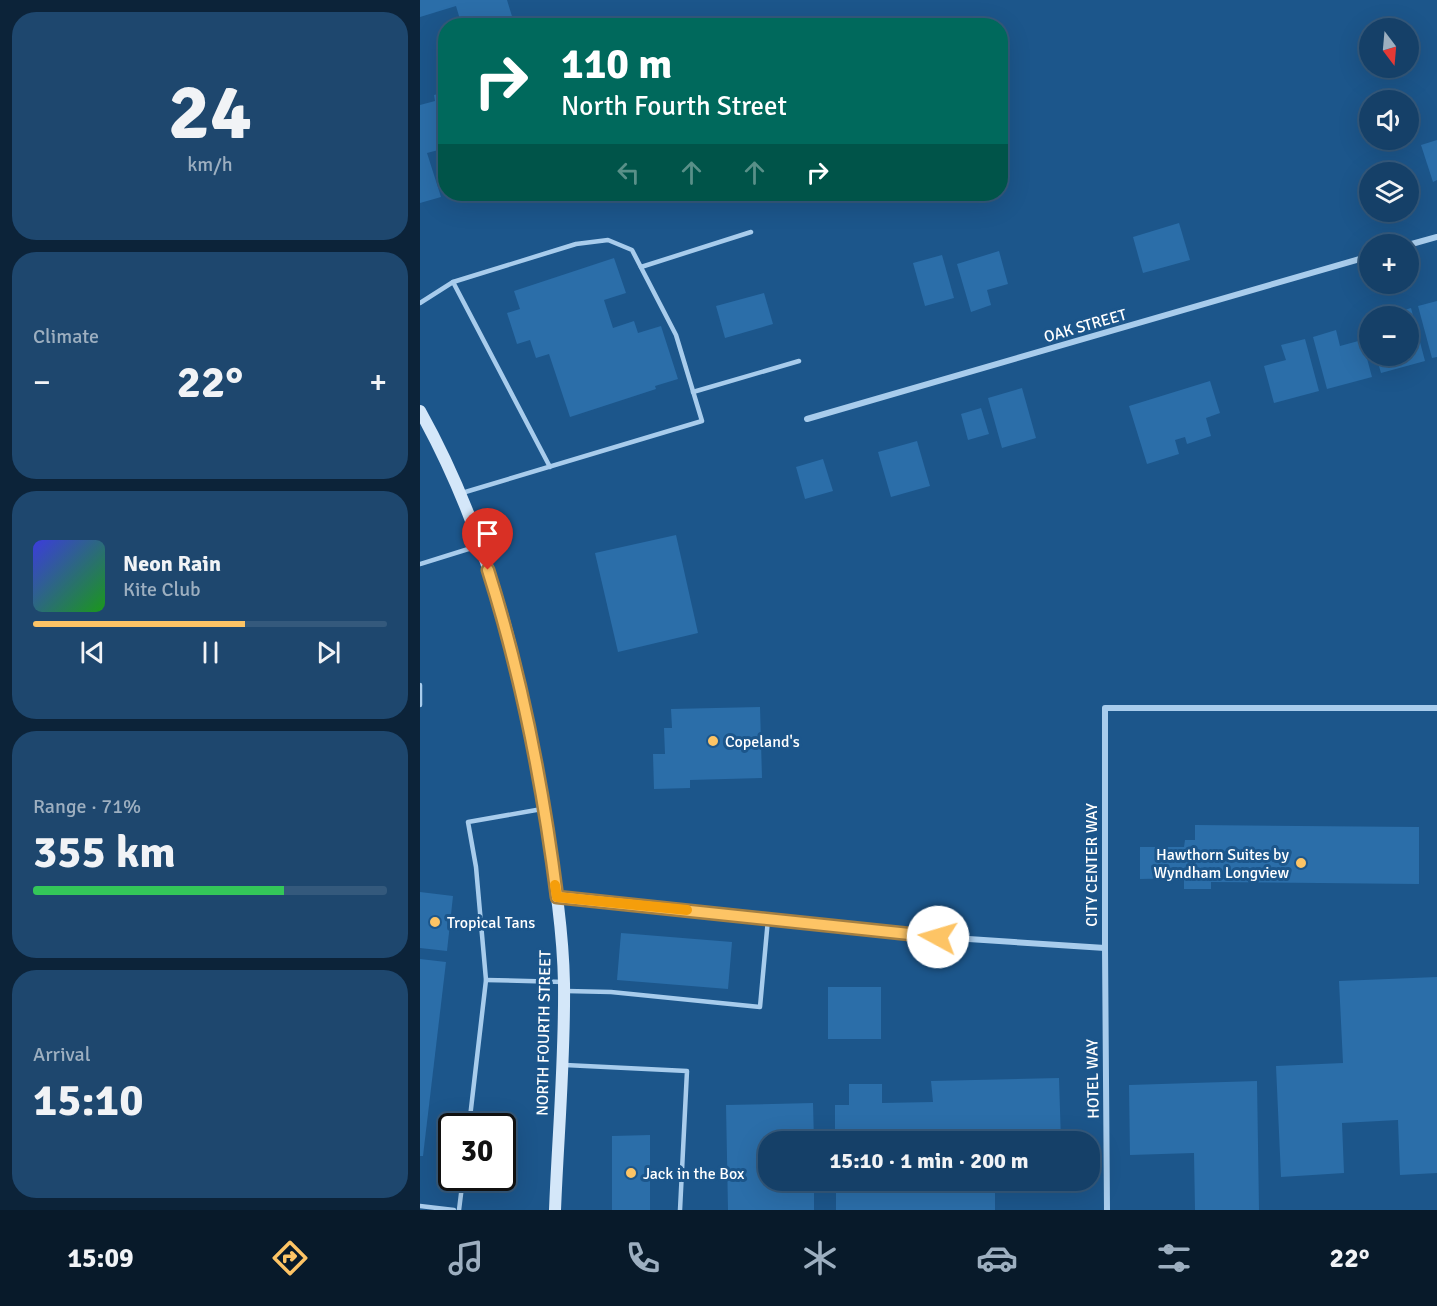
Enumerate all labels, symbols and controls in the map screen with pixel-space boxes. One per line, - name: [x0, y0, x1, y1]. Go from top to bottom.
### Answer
- north arrow: [1359, 18, 1419, 78]
- map controls: [1359, 18, 1419, 366]
- text: 110 m: [561, 39, 672, 90]
- icon: right: [462, 42, 540, 120]
- text: 24: [168, 65, 252, 161]
- text: North Fourth Street: [561, 90, 787, 123]
- button: sound: [1359, 90, 1419, 150]
- text: km/h: [187, 152, 233, 177]
- icon: left: [612, 156, 645, 189]
- icon: ahead: [675, 156, 708, 189]
- icon: ahead: [738, 156, 771, 189]
- icon: right: [801, 156, 834, 189]
- button: layers: [1359, 162, 1419, 222]
- button: +: [1359, 234, 1419, 294]
- street label: OAK STREET: [1042, 305, 1129, 347]
- button: −: [1359, 306, 1419, 366]
- text: Climate: [33, 324, 99, 349]
- text: 22°: [177, 355, 243, 410]
- text: −: [33, 362, 51, 403]
- text: +: [369, 362, 387, 403]
- pin: [462, 508, 513, 570]
- icon: arrive: [471, 517, 504, 550]
- text: Neon Rain: [123, 550, 221, 577]
- text: Kite Club: [123, 577, 201, 602]
- icon: previous: [76, 636, 109, 669]
- icon: pause: [194, 636, 227, 669]
- icon: next: [312, 636, 345, 669]
- place label: Copeland's: [725, 732, 800, 752]
- marker: Copeland's: [706, 734, 720, 748]
- text: Range · 71%: [33, 794, 141, 819]
- street label: CITY CENTER WAY: [1082, 803, 1102, 927]
- text: 355 km: [33, 825, 176, 880]
- place label: Hawthorn Suites by Wyndham Longview: [1153, 845, 1290, 883]
- marker: Hawthorn Suites by Wyndham Longview: [1294, 856, 1308, 870]
- position arrow: [906, 905, 970, 969]
- place label: Tropical Tans: [447, 913, 535, 933]
- marker: Tropical Tans: [428, 915, 442, 929]
- street label: NORTH FOURTH STREET: [533, 950, 555, 1116]
- street label: HOTEL WAY: [1082, 1039, 1104, 1119]
- text: Arrival: [33, 1042, 91, 1067]
- text: 15:10: [33, 1073, 143, 1128]
- speed limit sign: 30: [438, 1113, 516, 1191]
- text: 15:10 · 1 min · 200 m: [829, 1147, 1029, 1174]
- place label: Jack in the Box: [643, 1164, 745, 1184]
- marker: Jack in the Box: [624, 1166, 638, 1180]
- icon: directions: [269, 1237, 311, 1279]
- icon: music: [445, 1237, 487, 1279]
- icon: phone: [622, 1237, 664, 1279]
- icon: climate: [799, 1237, 841, 1279]
- icon: car: [976, 1237, 1018, 1279]
- icon: filters: [1153, 1237, 1195, 1279]
- text: 15:09: [67, 1242, 134, 1275]
- text: 22°: [1330, 1242, 1370, 1275]

